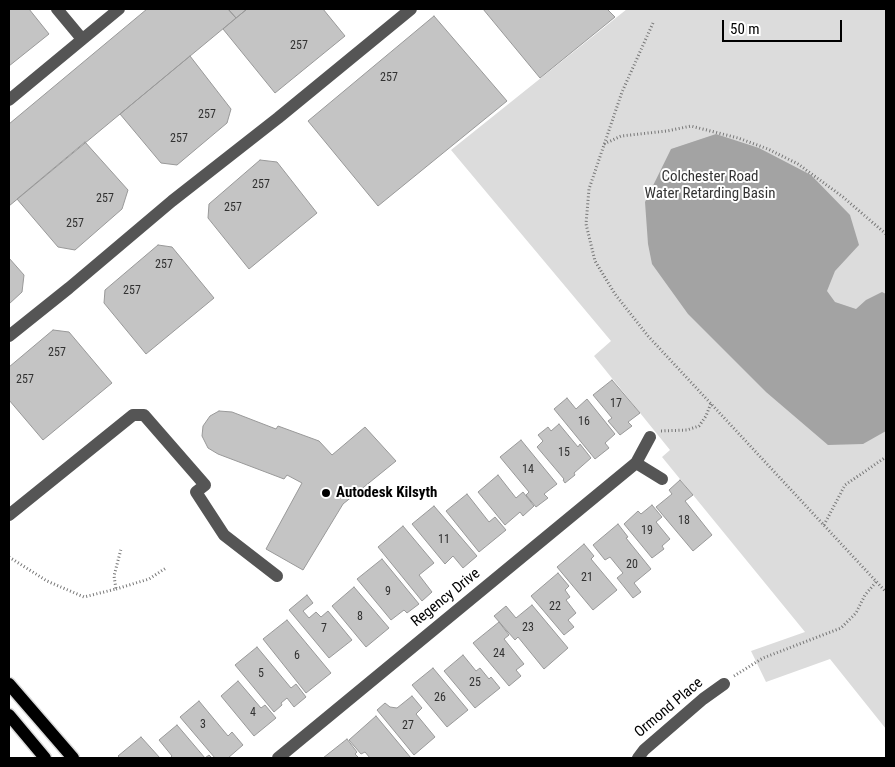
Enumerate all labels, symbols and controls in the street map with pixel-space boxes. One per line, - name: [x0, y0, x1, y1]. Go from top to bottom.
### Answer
- scale bar: [725, 10, 845, 42]
- text: 50 m: [730, 20, 760, 38]
- house number: 257: [290, 39, 308, 53]
- house number: 257: [380, 71, 398, 85]
- house number: 257: [198, 108, 216, 122]
- house number: 257: [170, 132, 188, 146]
- park label: Colchester Road Water Retarding Basin: [645, 168, 775, 203]
- house number: 257: [252, 178, 270, 192]
- house number: 257: [96, 192, 114, 206]
- house number: 257: [224, 201, 242, 215]
- house number: 257: [66, 217, 84, 231]
- house number: 257: [155, 258, 173, 272]
- house number: 257: [123, 284, 141, 298]
- house number: 257: [48, 346, 66, 360]
- house number: 257: [16, 373, 34, 387]
- house number: 17: [610, 397, 622, 411]
- house number: 16: [578, 415, 590, 429]
- house number: 15: [558, 446, 570, 460]
- house number: 14: [522, 463, 534, 477]
- place label: Autodesk Kilsyth: [336, 484, 437, 502]
- marker: Autodesk Kilsyth: [320, 487, 332, 499]
- house number: 18: [678, 514, 690, 528]
- house number: 19: [641, 524, 653, 538]
- house number: 11: [438, 533, 450, 547]
- house number: 20: [626, 558, 638, 572]
- street label: Regency Drive: [408, 565, 484, 631]
- house number: 21: [581, 571, 593, 585]
- house number: 9: [385, 585, 391, 599]
- house number: 22: [549, 600, 561, 614]
- house number: 8: [357, 610, 363, 624]
- house number: 23: [522, 621, 534, 635]
- house number: 7: [321, 622, 327, 636]
- house number: 24: [493, 647, 505, 661]
- house number: 6: [294, 649, 300, 663]
- house number: 5: [258, 667, 264, 681]
- street label: Ormond Place: [631, 674, 707, 742]
- house number: 25: [469, 676, 481, 690]
- house number: 26: [434, 691, 446, 705]
- house number: 4: [250, 706, 256, 720]
- house number: 3: [200, 718, 206, 732]
- house number: 27: [402, 719, 414, 733]

